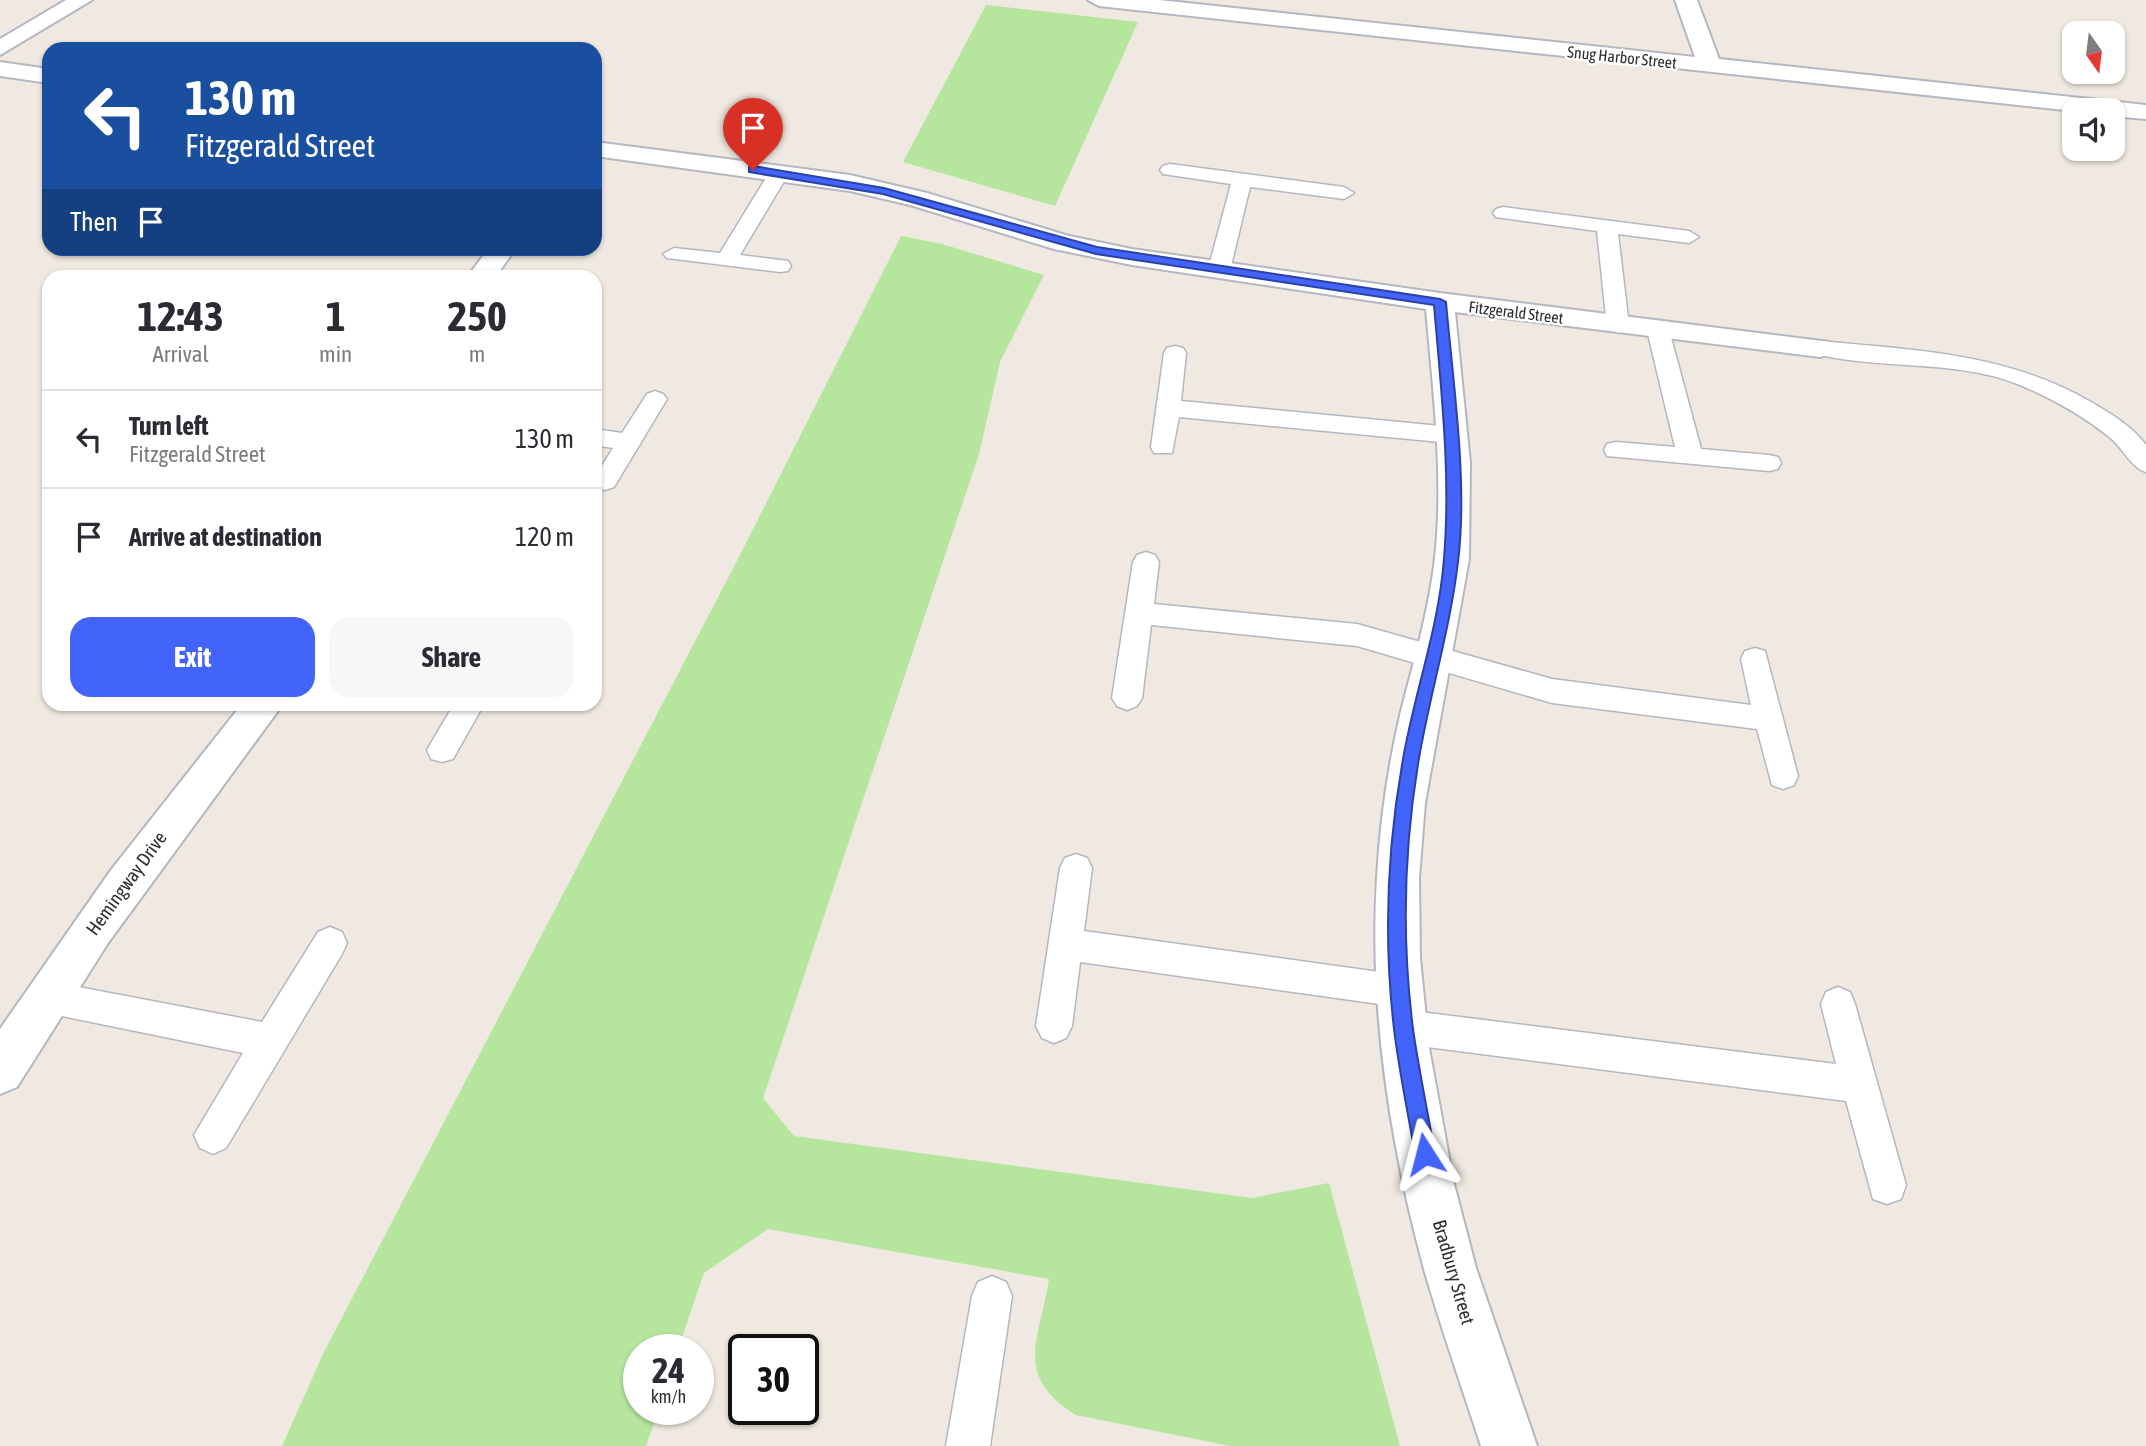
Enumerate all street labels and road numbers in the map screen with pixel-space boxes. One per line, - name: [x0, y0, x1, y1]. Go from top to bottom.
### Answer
- street label: Snug Harbor Street: [1566, 42, 1678, 73]
- street label: Fitzgerald Street: [1468, 297, 1565, 328]
- street label: Hemingway Drive: [81, 827, 171, 939]
- street label: Bradbury Street: [1429, 1217, 1479, 1327]

